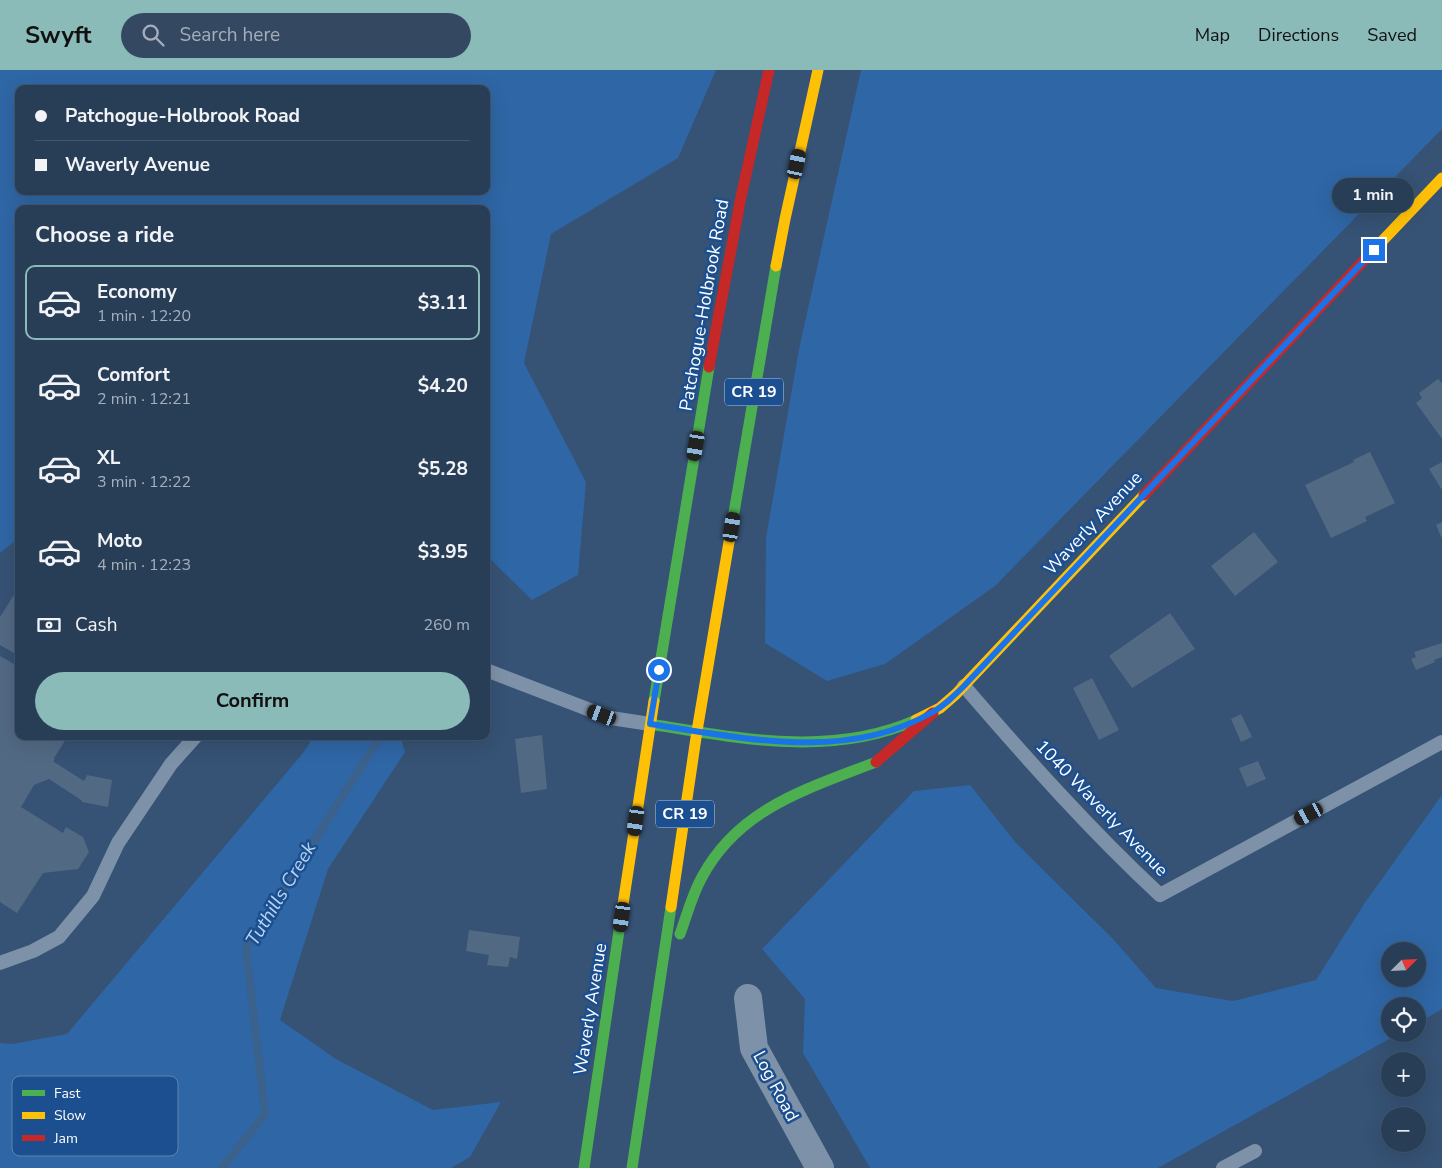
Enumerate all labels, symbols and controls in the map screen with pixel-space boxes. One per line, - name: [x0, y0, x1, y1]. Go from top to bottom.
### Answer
- search box: [121, 13, 471, 58]
- text: Swyft: [25, 19, 91, 51]
- icon: search: [139, 21, 167, 49]
- text: Search here: [179, 22, 280, 48]
- text: Map: [1195, 23, 1230, 47]
- text: Directions: [1258, 23, 1339, 47]
- text: Saved: [1367, 23, 1417, 47]
- text: Patchogue-Holbrook Road: [65, 103, 300, 129]
- car: [786, 148, 807, 180]
- text: Waverly Avenue: [65, 152, 210, 178]
- callout: 1 min: [1333, 178, 1415, 212]
- text: 1 min: [1352, 184, 1394, 206]
- street label: Patchogue-Holbrook Road: [674, 197, 734, 413]
- text: Choose a ride: [35, 220, 174, 250]
- route end: [1363, 239, 1385, 261]
- text: Economy: [97, 279, 177, 305]
- icon: car: [37, 280, 82, 325]
- text: $3.11: [418, 290, 468, 316]
- text: 1 min · 12:20: [97, 305, 191, 327]
- text: Comfort: [97, 362, 170, 388]
- icon: car: [37, 363, 82, 408]
- text: $4.20: [418, 373, 468, 399]
- road number: CR 19: [725, 378, 783, 406]
- text: 2 min · 12:21: [97, 388, 191, 410]
- car: [686, 430, 705, 462]
- text: XL: [97, 445, 120, 471]
- icon: car: [37, 446, 82, 491]
- text: $5.28: [418, 456, 468, 482]
- street label: Waverly Avenue: [1039, 466, 1147, 580]
- text: 3 min · 12:22: [97, 471, 191, 493]
- car: [722, 511, 741, 543]
- text: Moto: [97, 528, 143, 554]
- icon: car: [37, 529, 82, 574]
- text: $3.95: [418, 539, 468, 565]
- text: 4 min · 12:23: [97, 554, 191, 576]
- icon: cash: [35, 611, 63, 639]
- text: Cash: [75, 612, 117, 638]
- text: 260 m: [423, 614, 470, 636]
- route start: [648, 659, 670, 681]
- button: Confirm: [35, 672, 470, 730]
- car: [585, 703, 618, 727]
- street label: 1040 Waverly Avenue: [1030, 734, 1174, 882]
- car: [1292, 800, 1325, 828]
- road number: CR 19: [656, 801, 714, 828]
- car: [626, 805, 645, 837]
- water label: Tuthills Creek: [240, 837, 323, 951]
- car: [612, 901, 631, 933]
- street label: Waverly Avenue: [568, 941, 612, 1077]
- north arrow: [1381, 942, 1426, 988]
- map controls: [1381, 942, 1426, 1152]
- button: locate: [1381, 997, 1426, 1042]
- street label: Log Road: [747, 1046, 805, 1126]
- button: +: [1381, 1052, 1426, 1097]
- legend: [12, 1076, 178, 1156]
- text: Fast: [54, 1084, 80, 1103]
- text: Slow: [54, 1106, 86, 1125]
- button: −: [1381, 1107, 1426, 1152]
- text: Jam: [53, 1129, 78, 1148]

